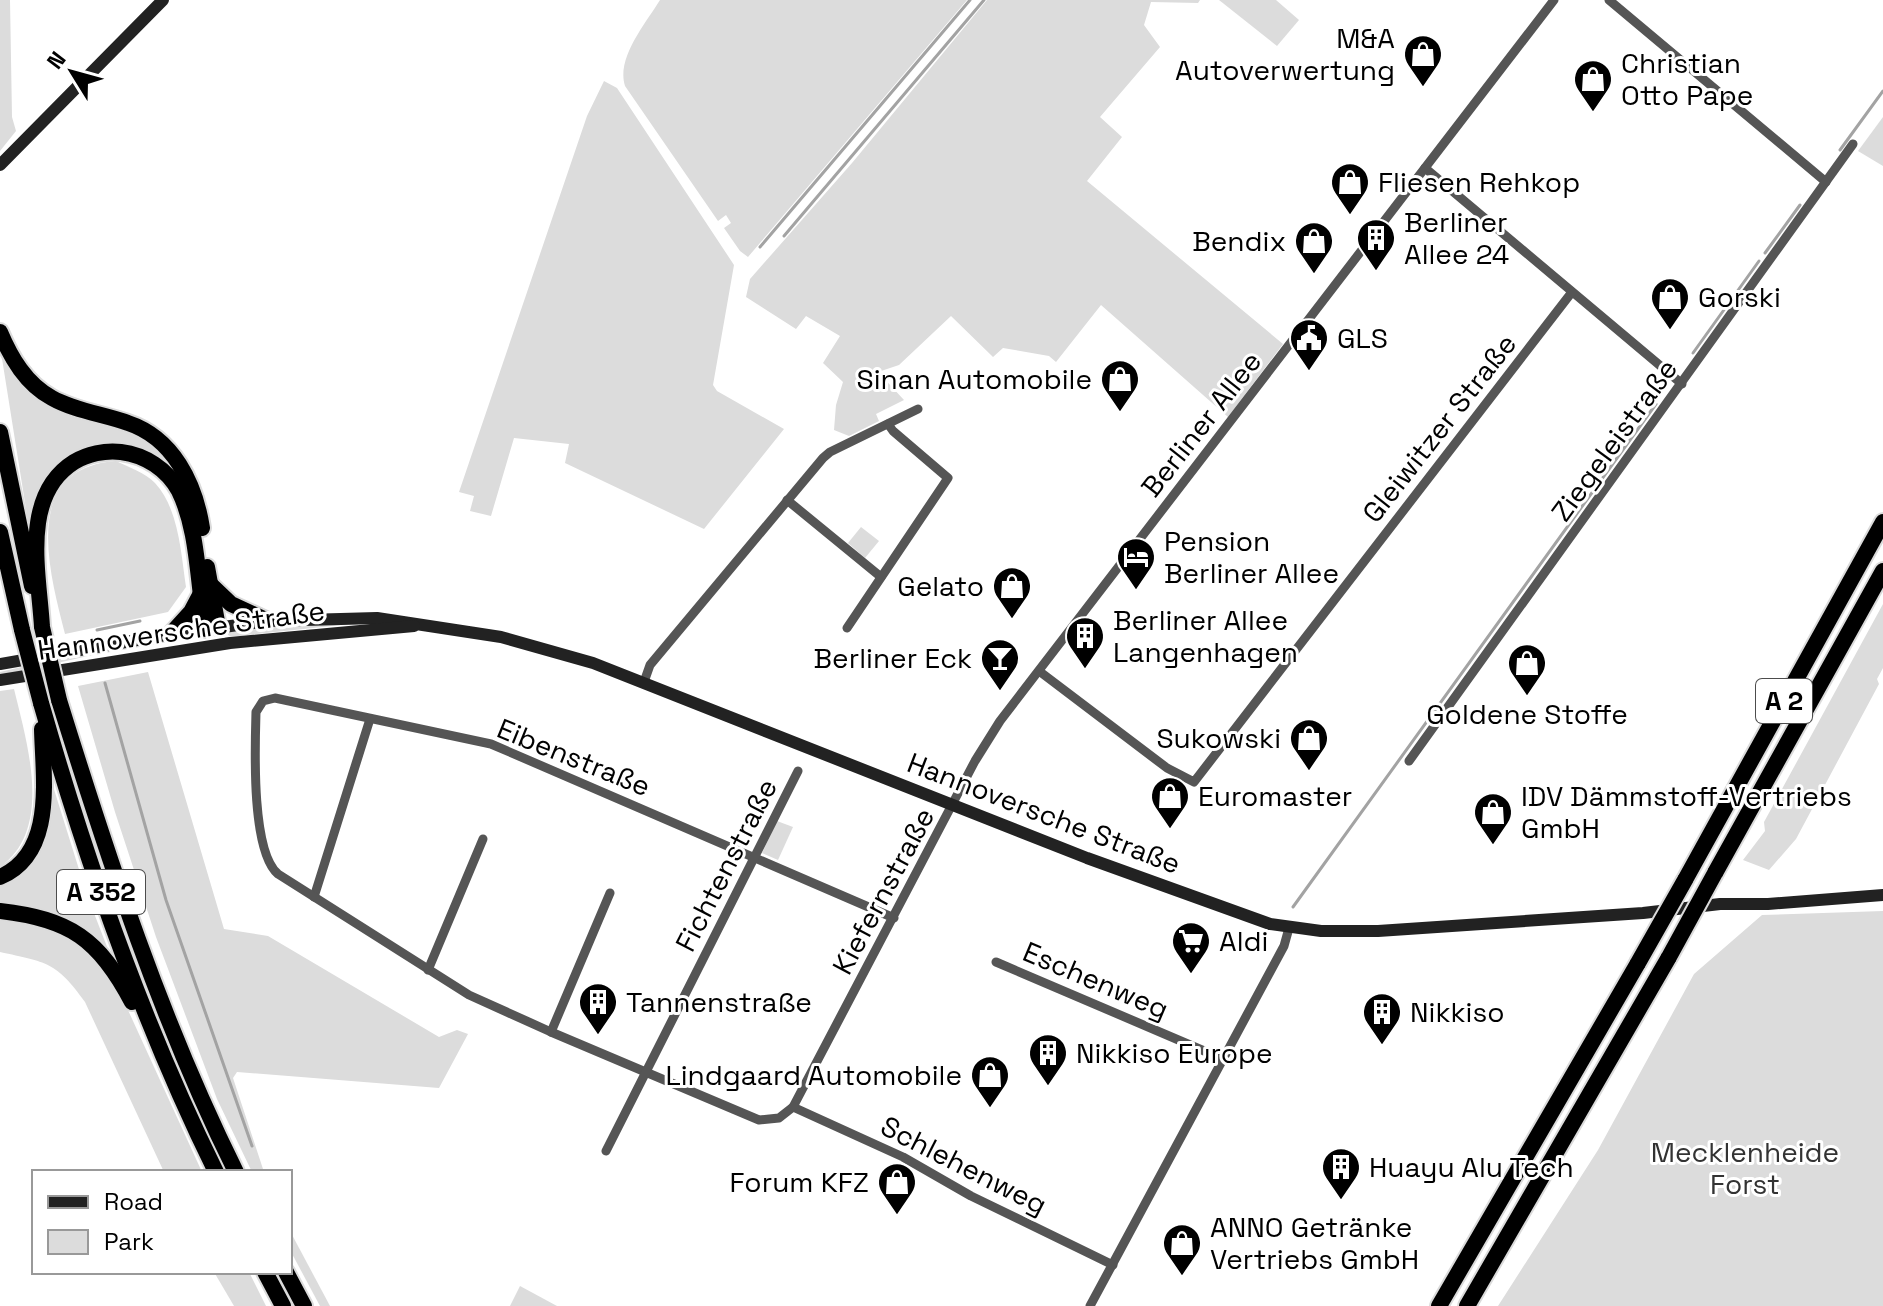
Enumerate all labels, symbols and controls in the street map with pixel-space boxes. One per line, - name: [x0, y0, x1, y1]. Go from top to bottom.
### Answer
- place label: M&A Autoverwertung: [1175, 20, 1395, 88]
- north arrow: [32, 32, 112, 112]
- shop icon: M&A Autoverwertung: [1402, 33, 1444, 88]
- place label: Christian Otto Pape: [1621, 45, 1753, 113]
- text: N: [40, 46, 72, 74]
- shop icon: Christian Otto Pape: [1572, 58, 1614, 113]
- shop icon: Fliesen Rehkop: [1329, 161, 1371, 216]
- place label: Fliesen Rehkop: [1378, 164, 1580, 200]
- place label: Berliner Allee 24: [1404, 204, 1509, 272]
- building icon: Berliner Allee 24: [1355, 217, 1397, 272]
- shop icon: Bendix: [1293, 220, 1335, 275]
- place label: Bendix: [1192, 223, 1286, 259]
- shop icon: Gorski: [1649, 276, 1691, 331]
- place label: Gorski: [1698, 279, 1781, 315]
- public building icon: GLS: [1288, 317, 1330, 372]
- place label: GLS: [1337, 320, 1388, 356]
- street label: Gleiwitzer Straße: [1354, 326, 1524, 530]
- street label: Berliner Allee: [1133, 344, 1269, 504]
- street label: Ziegeleistraße: [1543, 352, 1685, 528]
- shop icon: Sinan Automobile: [1099, 358, 1141, 413]
- place label: Sinan Automobile: [857, 361, 1092, 397]
- place label: Pension Berliner Allee: [1164, 523, 1339, 591]
- hotel icon: Pension Berliner Allee: [1115, 536, 1157, 591]
- shop icon: Gelato: [991, 565, 1033, 620]
- place label: Gelato: [897, 568, 984, 604]
- street label: Hannoversche Straße: [35, 592, 327, 668]
- place label: Berliner Allee Langenhagen: [1113, 602, 1298, 670]
- building icon: Berliner Allee Langenhagen: [1064, 615, 1106, 670]
- bar icon: Berliner Eck: [979, 637, 1021, 692]
- place label: Berliner Eck: [814, 640, 972, 676]
- shop icon: Goldene Stoffe: [1506, 642, 1548, 697]
- road number: A 2: [1756, 679, 1812, 723]
- place label: Goldene Stoffe: [1426, 696, 1628, 732]
- street label: Eibenstraße: [492, 710, 656, 804]
- shop icon: Sukowski: [1288, 717, 1330, 772]
- place label: Sukowski: [1156, 720, 1281, 756]
- street label: Hannoversche Straße: [902, 744, 1186, 882]
- street label: Fichtenstraße: [667, 773, 785, 957]
- shop icon: Euromaster: [1149, 775, 1191, 830]
- place label: Euromaster: [1198, 778, 1352, 814]
- place label: IDV Dämmstoff-Vertriebs GmbH: [1521, 778, 1852, 846]
- shop icon: IDV Dämmstoff-Vertriebs GmbH: [1472, 791, 1514, 846]
- street label: Kiefernstraße: [824, 801, 942, 981]
- road number: A 352: [57, 870, 145, 914]
- supermarket icon: Aldi: [1170, 920, 1212, 975]
- place label: Aldi: [1219, 923, 1268, 959]
- street label: Eschenweg: [1018, 933, 1174, 1027]
- building icon: Tannenstraße: [577, 981, 619, 1036]
- place label: Tannenstraße: [626, 984, 812, 1020]
- building icon: Nikkiso: [1361, 991, 1403, 1046]
- place label: Nikkiso: [1410, 994, 1505, 1030]
- building icon: Nikkiso Europe: [1027, 1032, 1069, 1087]
- place label: Nikkiso Europe: [1076, 1035, 1273, 1071]
- shop icon: Lindgaard Automobile: [969, 1054, 1011, 1109]
- place label: Lindgaard Automobile: [665, 1057, 962, 1093]
- street label: Schlehenweg: [875, 1108, 1053, 1222]
- park label: Mecklenheide Forst: [1651, 1134, 1839, 1202]
- building icon: Huayu Alu Tech: [1320, 1146, 1362, 1201]
- place label: Huayu Alu Tech: [1369, 1149, 1574, 1185]
- shop icon: Forum KFZ: [876, 1161, 918, 1216]
- place label: Forum KFZ: [729, 1164, 869, 1200]
- legend: [32, 1170, 292, 1274]
- text: Road: [104, 1186, 163, 1217]
- place label: ANNO Getränke Vertriebs GmbH: [1210, 1209, 1419, 1277]
- shop icon: ANNO Getränke Vertriebs GmbH: [1161, 1222, 1203, 1277]
- text: Park: [104, 1226, 154, 1257]

